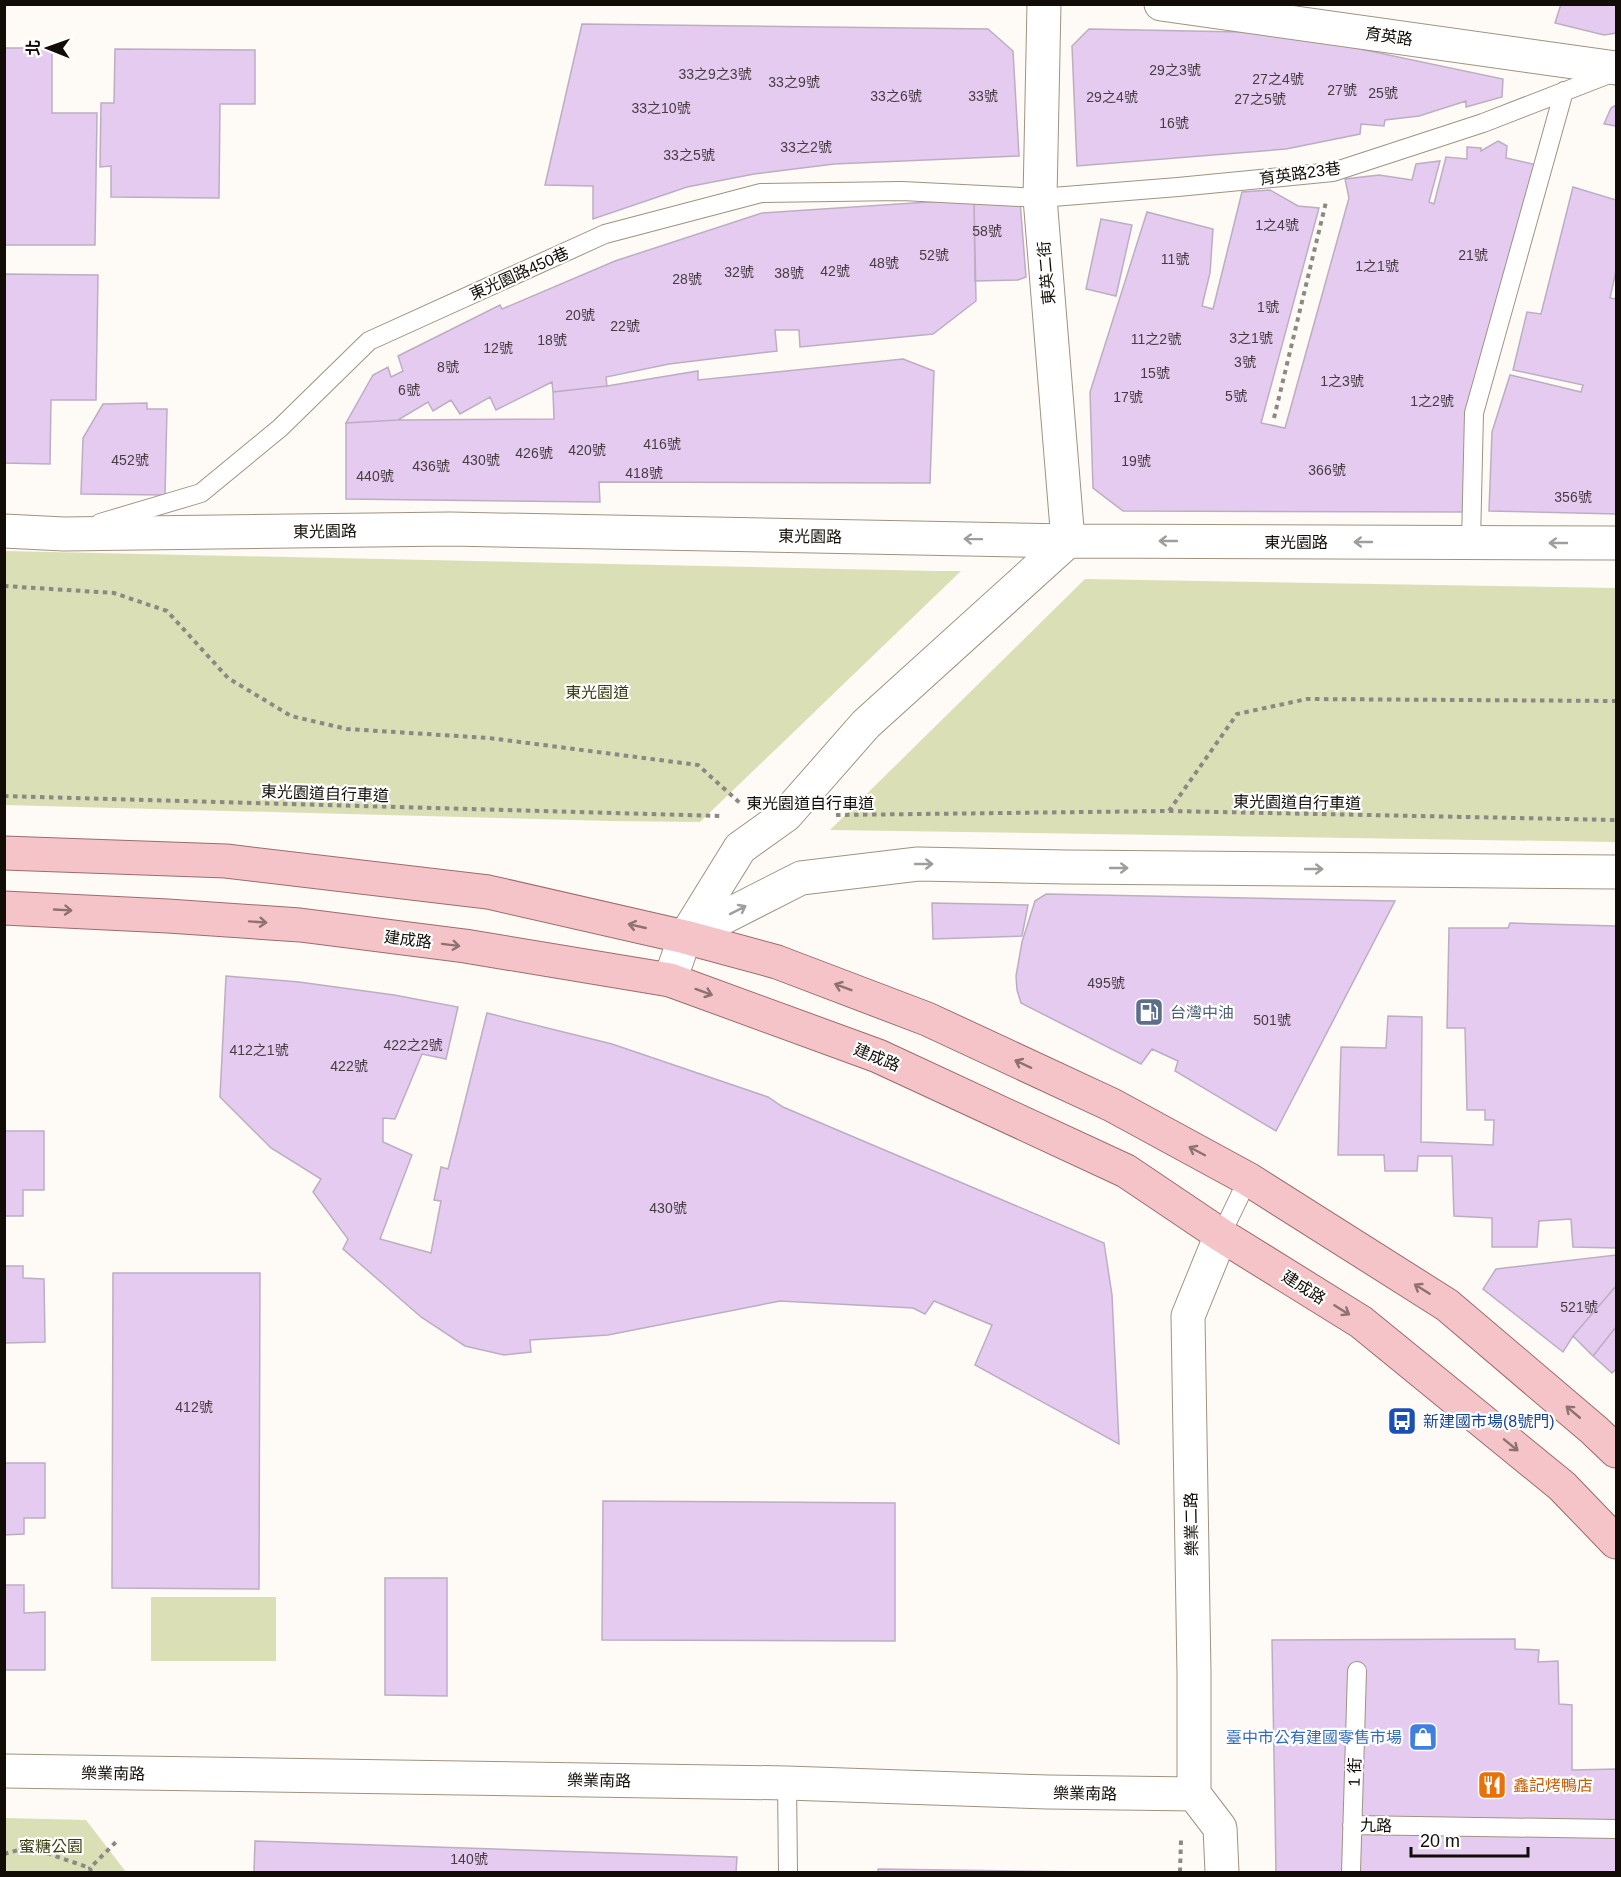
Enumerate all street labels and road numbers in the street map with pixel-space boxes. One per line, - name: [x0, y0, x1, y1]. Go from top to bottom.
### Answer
- street label: 育英路: [1364, 25, 1414, 48]
- street label: 育英路23巷: [1258, 159, 1342, 188]
- street label: 東英二街: [1035, 240, 1058, 306]
- street label: 東光園路450巷: [467, 244, 571, 303]
- street label: 東光園路: [293, 522, 357, 541]
- street label: 東光園路: [778, 527, 842, 546]
- street label: 東光園路: [1264, 534, 1328, 551]
- street label: 東光園道自行車道: [261, 783, 389, 804]
- street label: 東光園道自行車道: [1233, 793, 1361, 812]
- street label: 東光園道自行車道: [746, 795, 874, 812]
- street label: 建成路: [383, 928, 433, 951]
- street label: 建成路: [851, 1041, 902, 1074]
- street label: 建成路: [1279, 1267, 1329, 1307]
- street label: 樂業二路: [1182, 1492, 1201, 1556]
- street label: 1 街: [1345, 1757, 1364, 1787]
- street label: 樂業南路: [81, 1764, 145, 1783]
- street label: 樂業南路: [567, 1771, 631, 1790]
- street label: 樂業南路: [1053, 1784, 1117, 1803]
- street label: 九路: [1360, 1817, 1392, 1834]

